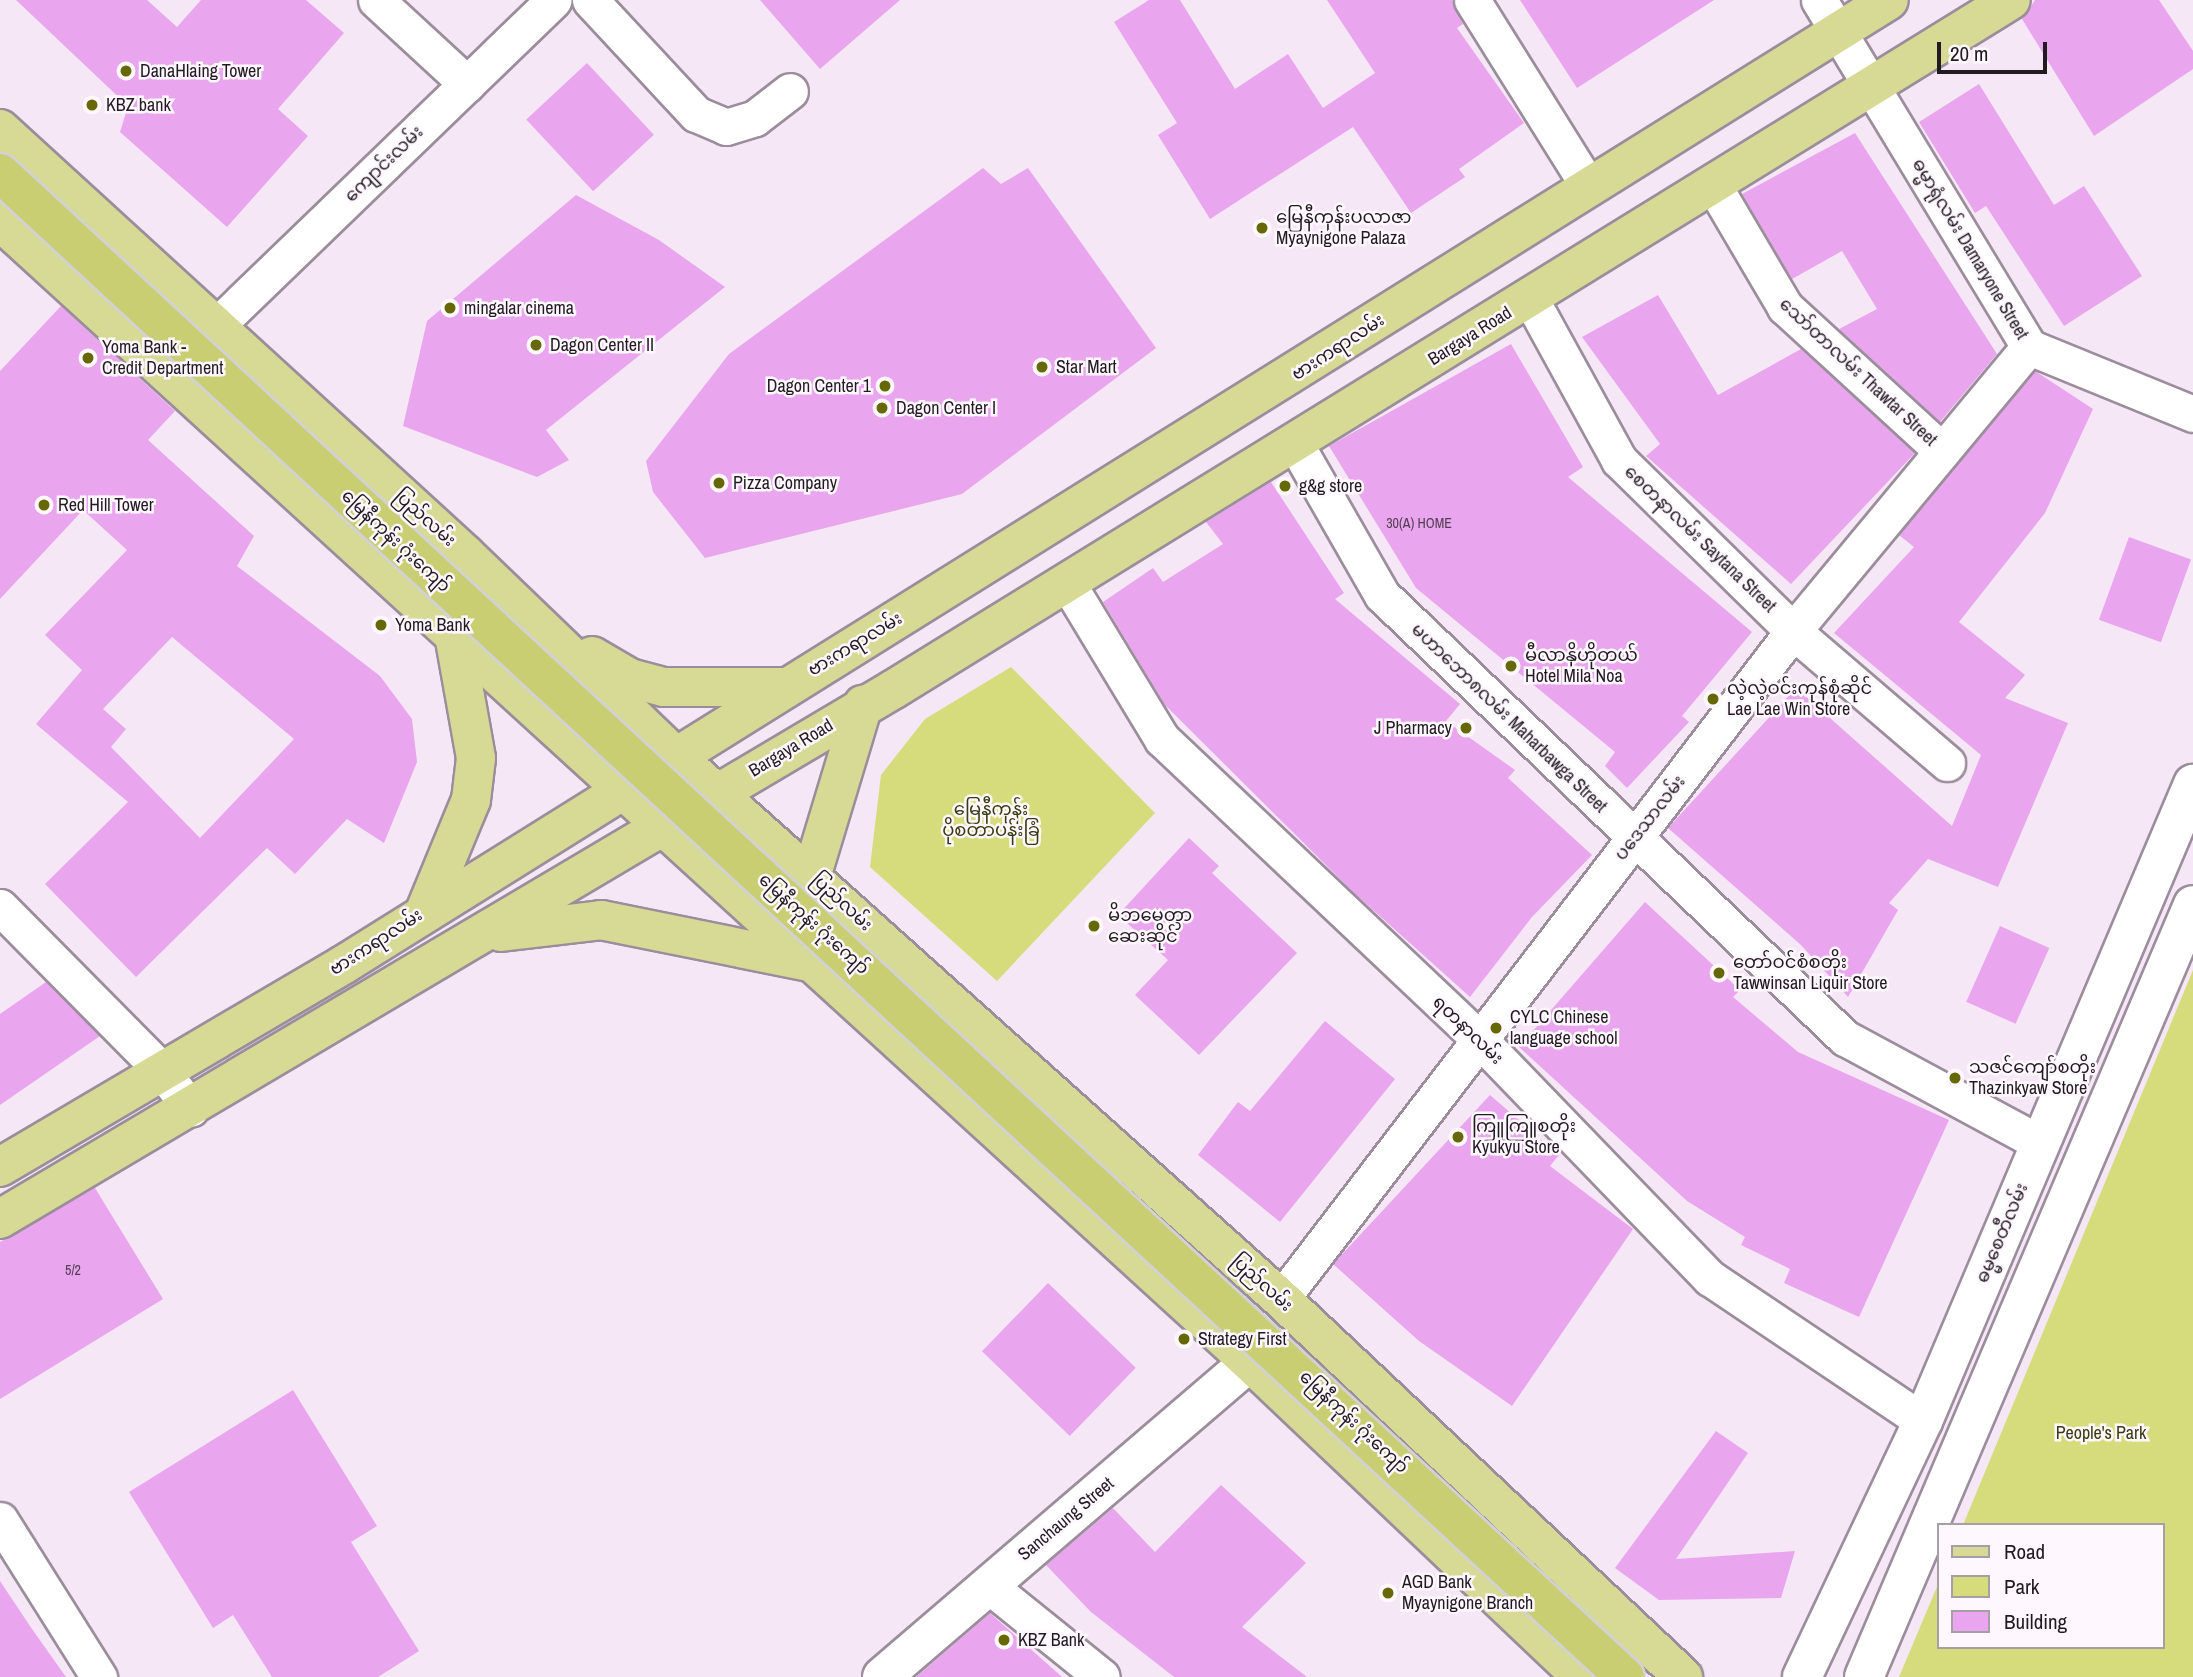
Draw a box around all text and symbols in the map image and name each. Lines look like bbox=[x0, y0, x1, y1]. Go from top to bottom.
scale bar bbox=[1941, 28, 2051, 72]
text: 20 m bbox=[1950, 39, 1988, 68]
place label: DanaHlaing Tower bbox=[140, 60, 261, 82]
marker: DanaHlaing Tower bbox=[118, 63, 134, 79]
place label: KBZ bank bbox=[106, 94, 171, 116]
marker: KBZ bank bbox=[84, 97, 100, 113]
street label: ကျောင်းလမ်း bbox=[340, 121, 428, 207]
street label: ဓမ္မာရုံလမ်း Damaryone Street bbox=[1907, 155, 2033, 343]
place label: မြေနီကုန်းပလာဇာ Myaynigone Palaza bbox=[1276, 207, 1412, 249]
marker: မြေနီကုန်းပလာဇာ Myaynigone Palaza bbox=[1254, 220, 1270, 236]
street label: သော်တာလမ်း Thawtar Street bbox=[1775, 293, 1941, 451]
place label: mingalar cinema bbox=[464, 297, 574, 319]
marker: mingalar cinema bbox=[442, 300, 458, 316]
street label: Bargaya Road bbox=[1424, 302, 1516, 370]
street label: ဗားကရာလမ်း bbox=[1288, 309, 1388, 385]
place label: Dagon Center II bbox=[550, 334, 654, 356]
place label: Yoma Bank - Credit Department bbox=[102, 337, 223, 380]
marker: Dagon Center II bbox=[528, 337, 544, 353]
marker: Yoma Bank - Credit Department bbox=[80, 350, 96, 366]
place label: Star Mart bbox=[1056, 356, 1117, 378]
marker: Star Mart bbox=[1034, 359, 1050, 375]
place label: Dagon Center 1 bbox=[767, 375, 871, 397]
marker: Dagon Center 1 bbox=[877, 378, 893, 394]
place label: Dagon Center I bbox=[896, 397, 996, 419]
marker: Dagon Center I bbox=[874, 400, 890, 416]
street label: စေတနာလမ်း Saytana Street bbox=[1620, 461, 1780, 617]
place label: Pizza Company bbox=[733, 472, 837, 494]
marker: Pizza Company bbox=[711, 475, 727, 491]
place label: g&g store bbox=[1299, 475, 1362, 497]
marker: g&g store bbox=[1277, 478, 1293, 494]
street label: မြေနီကုန်း ဂုံးကျော် bbox=[337, 485, 455, 597]
street label: ပြည်လမ်း bbox=[390, 485, 460, 551]
place label: Red Hill Tower bbox=[58, 494, 154, 516]
marker: Red Hill Tower bbox=[36, 497, 52, 513]
house number: 30(A) HOME bbox=[1386, 515, 1452, 531]
street label: ဗားကရာလမ်း bbox=[804, 607, 906, 681]
place label: Yoma Bank bbox=[395, 614, 470, 636]
marker: Yoma Bank bbox=[373, 617, 389, 633]
street label: မဟာဘော၈လမ်း Maharbawga Street bbox=[1407, 619, 1611, 817]
place label: မီလာနိုဟိုတယ် Hotel Mila Noa bbox=[1525, 645, 1638, 688]
marker: မီလာနိုဟိုတယ် Hotel Mila Noa bbox=[1503, 658, 1519, 674]
place label: လဲ့လဲ့ဝင်းကုန်စုံဆိုင် Lae Lae Win Store bbox=[1727, 678, 1872, 720]
marker: လဲ့လဲ့ဝင်းကုန်စုံဆိုင် Lae Lae Win Store bbox=[1705, 691, 1721, 707]
street label: Bargaya Road bbox=[745, 714, 837, 782]
place label: J Pharmacy bbox=[1374, 717, 1452, 739]
marker: J Pharmacy bbox=[1458, 720, 1474, 736]
street label: ပဒေသာလမ်း bbox=[1610, 771, 1690, 865]
park label: မြေနီကုန်း ပိုစတာပန်းခြံ bbox=[942, 799, 1040, 842]
street label: မြေနီကုန်း ဂုံးကျော် bbox=[754, 869, 874, 979]
street label: ပြည်လမ်း bbox=[807, 869, 877, 935]
street label: ဗားကရာလမ်း bbox=[326, 904, 426, 980]
place label: မိဘမေတ္တာ ဆေးဆိုင် bbox=[1108, 905, 1192, 948]
marker: မိဘမေတ္တာ ဆေးဆိုင် bbox=[1086, 918, 1102, 934]
place label: တော်ဝင်စံစတိုး Tawwinsan Liquir Store bbox=[1733, 952, 1888, 995]
marker: တော်ဝင်စံစတိုး Tawwinsan Liquir Store bbox=[1711, 965, 1727, 981]
street label: ရတနာလမ်း bbox=[1428, 991, 1508, 1069]
place label: CYLC Chinese language school bbox=[1510, 1007, 1617, 1050]
marker: CYLC Chinese language school bbox=[1488, 1020, 1504, 1036]
place label: သဇင်ကျော်စတိုး Thazinkyaw Store bbox=[1969, 1057, 2096, 1100]
marker: သဇင်ကျော်စတိုး Thazinkyaw Store bbox=[1947, 1070, 1963, 1086]
place label: ကြူကြူစတိုး Kyukyu Store bbox=[1472, 1116, 1576, 1158]
marker: ကြူကြူစတိုး Kyukyu Store bbox=[1450, 1129, 1466, 1145]
street label: ဓမ္မစေတီလမ်း bbox=[1971, 1180, 2033, 1286]
street label: ပြည်လမ်း bbox=[1227, 1250, 1297, 1316]
house number: 5/2 bbox=[65, 1262, 81, 1278]
place label: Strategy First bbox=[1198, 1328, 1287, 1350]
marker: Strategy First bbox=[1176, 1331, 1192, 1347]
street label: မြေနီကုန်း ဂုံးကျော် bbox=[1295, 1366, 1413, 1478]
park label: People's Park bbox=[2056, 1422, 2146, 1444]
street label: Sanchaung Street bbox=[1014, 1473, 1118, 1565]
legend bbox=[1938, 1523, 2165, 1649]
text: Road bbox=[2004, 1537, 2045, 1566]
place label: AGD Bank Myaynigone Branch bbox=[1402, 1572, 1533, 1614]
text: Park bbox=[2004, 1572, 2039, 1601]
marker: AGD Bank Myaynigone Branch bbox=[1380, 1585, 1396, 1601]
text: Building bbox=[2004, 1607, 2067, 1636]
place label: KBZ Bank bbox=[1018, 1629, 1084, 1651]
marker: KBZ Bank bbox=[996, 1632, 1012, 1648]

